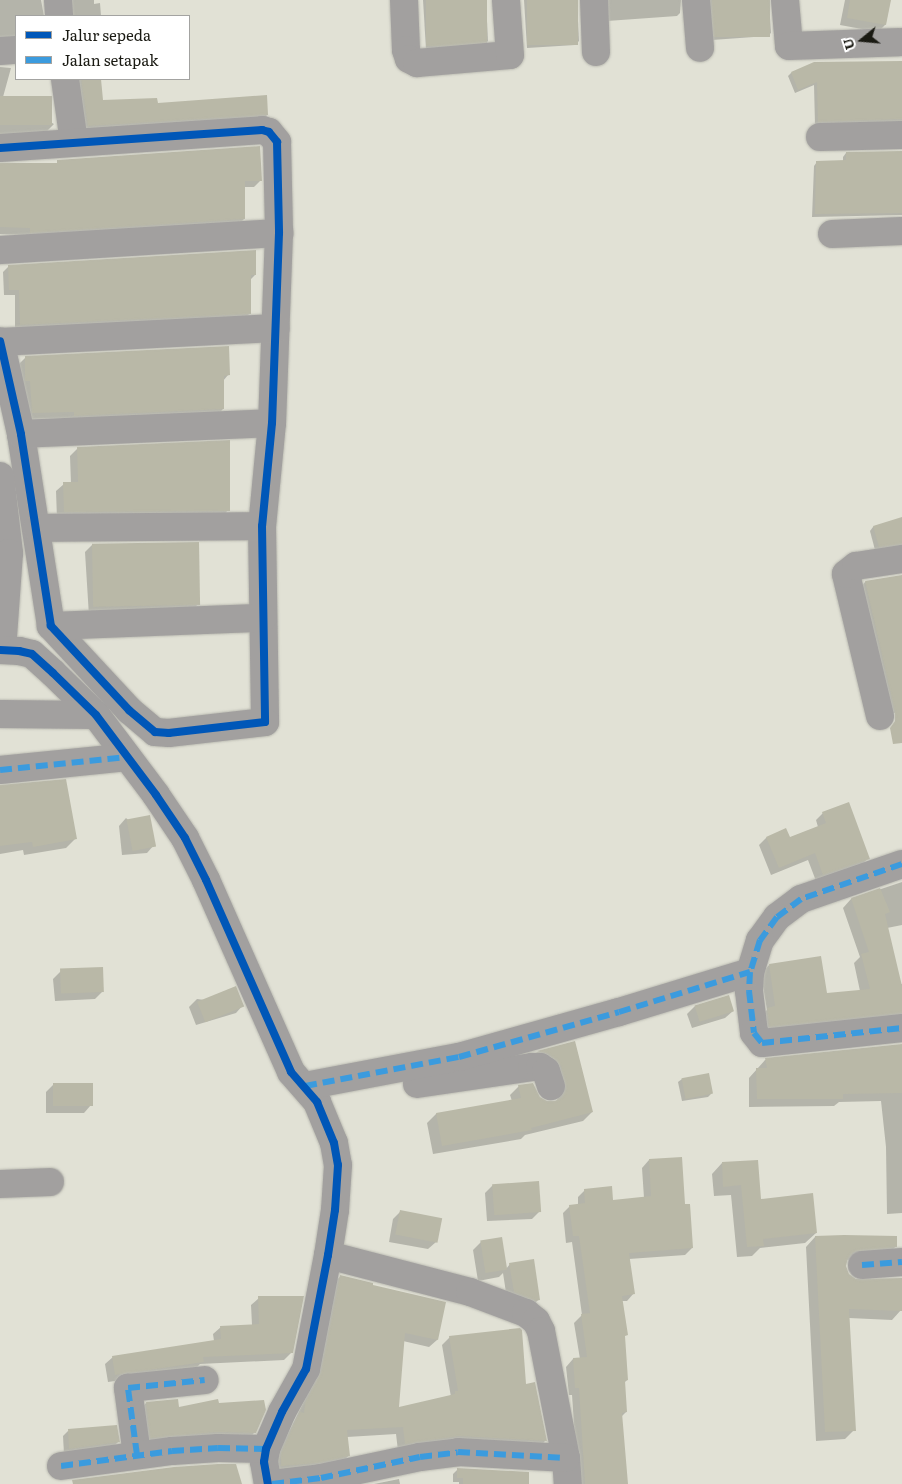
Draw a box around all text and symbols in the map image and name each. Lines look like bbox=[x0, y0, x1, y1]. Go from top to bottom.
legend bbox=[15, 15, 190, 80]
north arrow bbox=[837, 15, 887, 65]
text: Jalur sepeda bbox=[62, 23, 151, 46]
text: U bbox=[836, 36, 859, 53]
text: Jalan setapak bbox=[62, 48, 158, 71]

